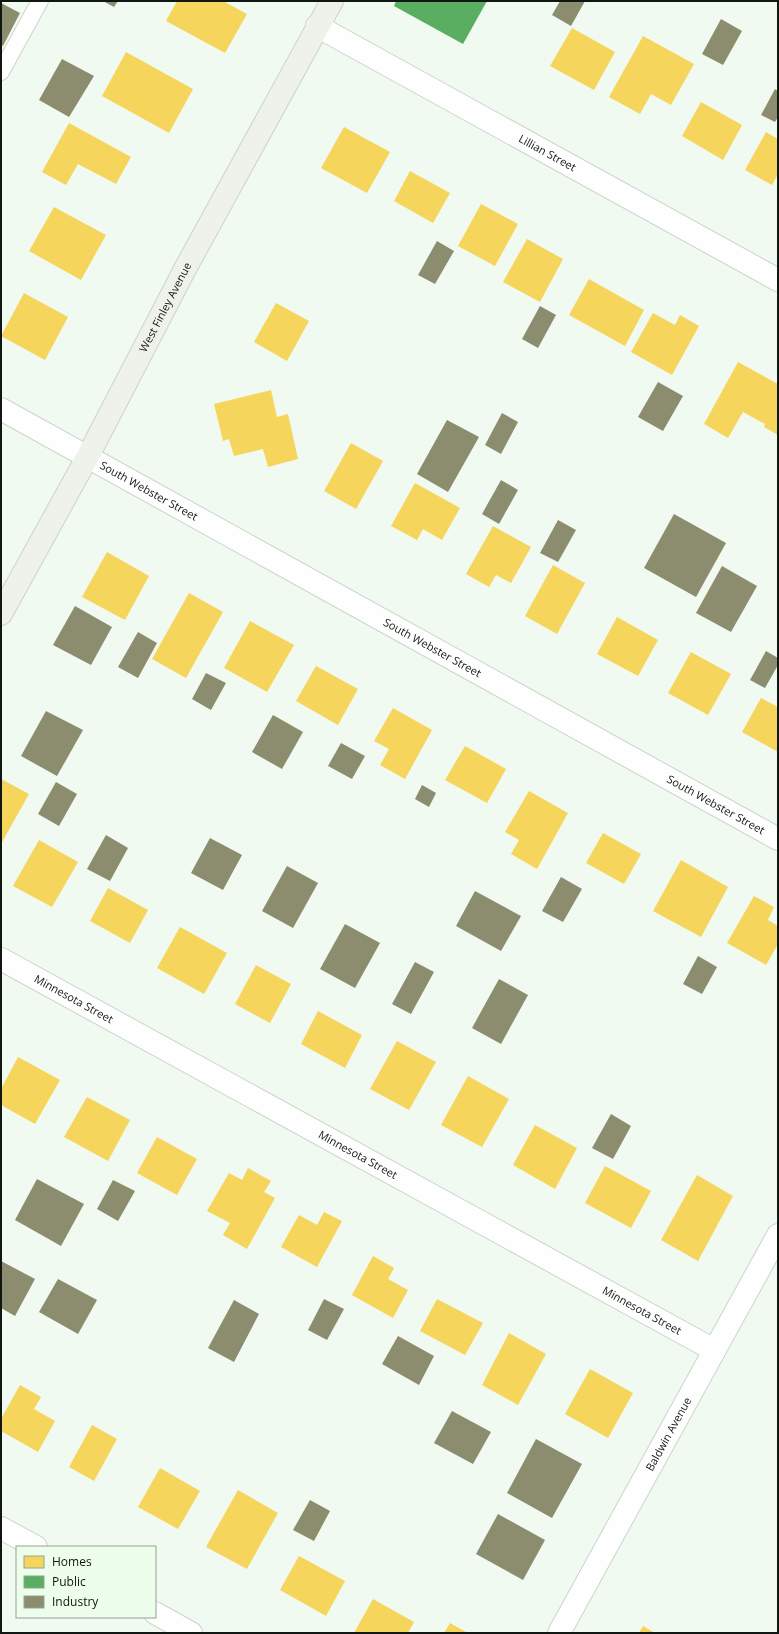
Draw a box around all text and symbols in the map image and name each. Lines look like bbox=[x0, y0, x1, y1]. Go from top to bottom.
street label: Lillian Street bbox=[516, 131, 579, 174]
street label: West Finley Avenue bbox=[135, 259, 194, 354]
street label: South Webster Street bbox=[98, 457, 201, 524]
street label: South Webster Street bbox=[381, 614, 484, 680]
street label: South Webster Street bbox=[665, 771, 768, 837]
street label: Minnesota Street bbox=[32, 971, 116, 1026]
street label: Minnesota Street bbox=[316, 1127, 400, 1182]
street label: Minnesota Street bbox=[600, 1282, 684, 1338]
street label: Baldwin Avenue bbox=[642, 1394, 694, 1473]
legend bbox=[16, 1546, 156, 1618]
text: Homes bbox=[52, 1553, 92, 1570]
text: Public bbox=[52, 1573, 86, 1590]
text: Industry bbox=[52, 1593, 99, 1610]

